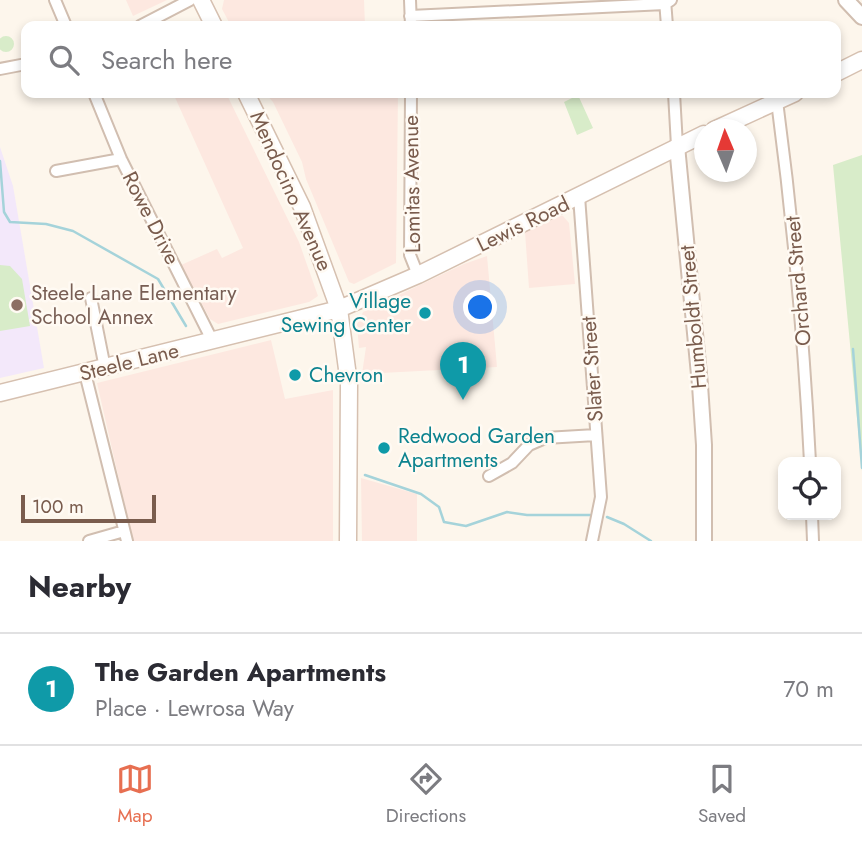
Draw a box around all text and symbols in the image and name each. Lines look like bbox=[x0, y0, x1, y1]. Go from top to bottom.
search box bbox=[21, 21, 841, 98]
icon: search bbox=[45, 41, 83, 79]
text: Search here bbox=[101, 41, 233, 79]
street label: Mendocino Avenue bbox=[242, 106, 340, 276]
street label: Lomitas Avenue bbox=[396, 115, 428, 253]
north arrow bbox=[694, 119, 757, 182]
street label: Rowe Drive bbox=[115, 166, 187, 270]
street label: Lewis Road bbox=[472, 189, 574, 259]
street label: Orchard Street bbox=[777, 215, 819, 347]
street label: Humboldt Street bbox=[672, 244, 714, 390]
place label: Steele Lane Elementary School Annex bbox=[31, 278, 237, 332]
place label: Village Sewing Center bbox=[281, 286, 412, 340]
your location bbox=[463, 290, 497, 324]
marker: Steele Lane Elementary School Annex bbox=[9, 297, 25, 313]
marker: Village Sewing Center bbox=[417, 305, 433, 321]
street label: Slater Street bbox=[573, 315, 611, 423]
street label: Steele Lane bbox=[76, 335, 182, 389]
pin: 1 bbox=[440, 342, 486, 400]
place label: Chevron bbox=[309, 360, 384, 390]
marker: Chevron bbox=[287, 367, 303, 383]
place label: Redwood Garden Apartments bbox=[398, 421, 555, 475]
marker: Redwood Garden Apartments bbox=[376, 440, 392, 456]
map controls bbox=[778, 457, 841, 520]
button: locate bbox=[778, 457, 841, 520]
scale bar bbox=[21, 492, 156, 524]
text: 100 m bbox=[32, 493, 84, 520]
text: Nearby bbox=[28, 565, 131, 608]
text: The Garden Apartments bbox=[95, 653, 386, 691]
text: 1 bbox=[45, 672, 57, 706]
text: 70 m bbox=[783, 672, 834, 706]
text: Place · Lewrosa Way bbox=[95, 691, 294, 725]
tab: Map bbox=[116, 760, 154, 829]
tab: Directions bbox=[386, 760, 466, 829]
tab: Saved bbox=[698, 760, 746, 829]

